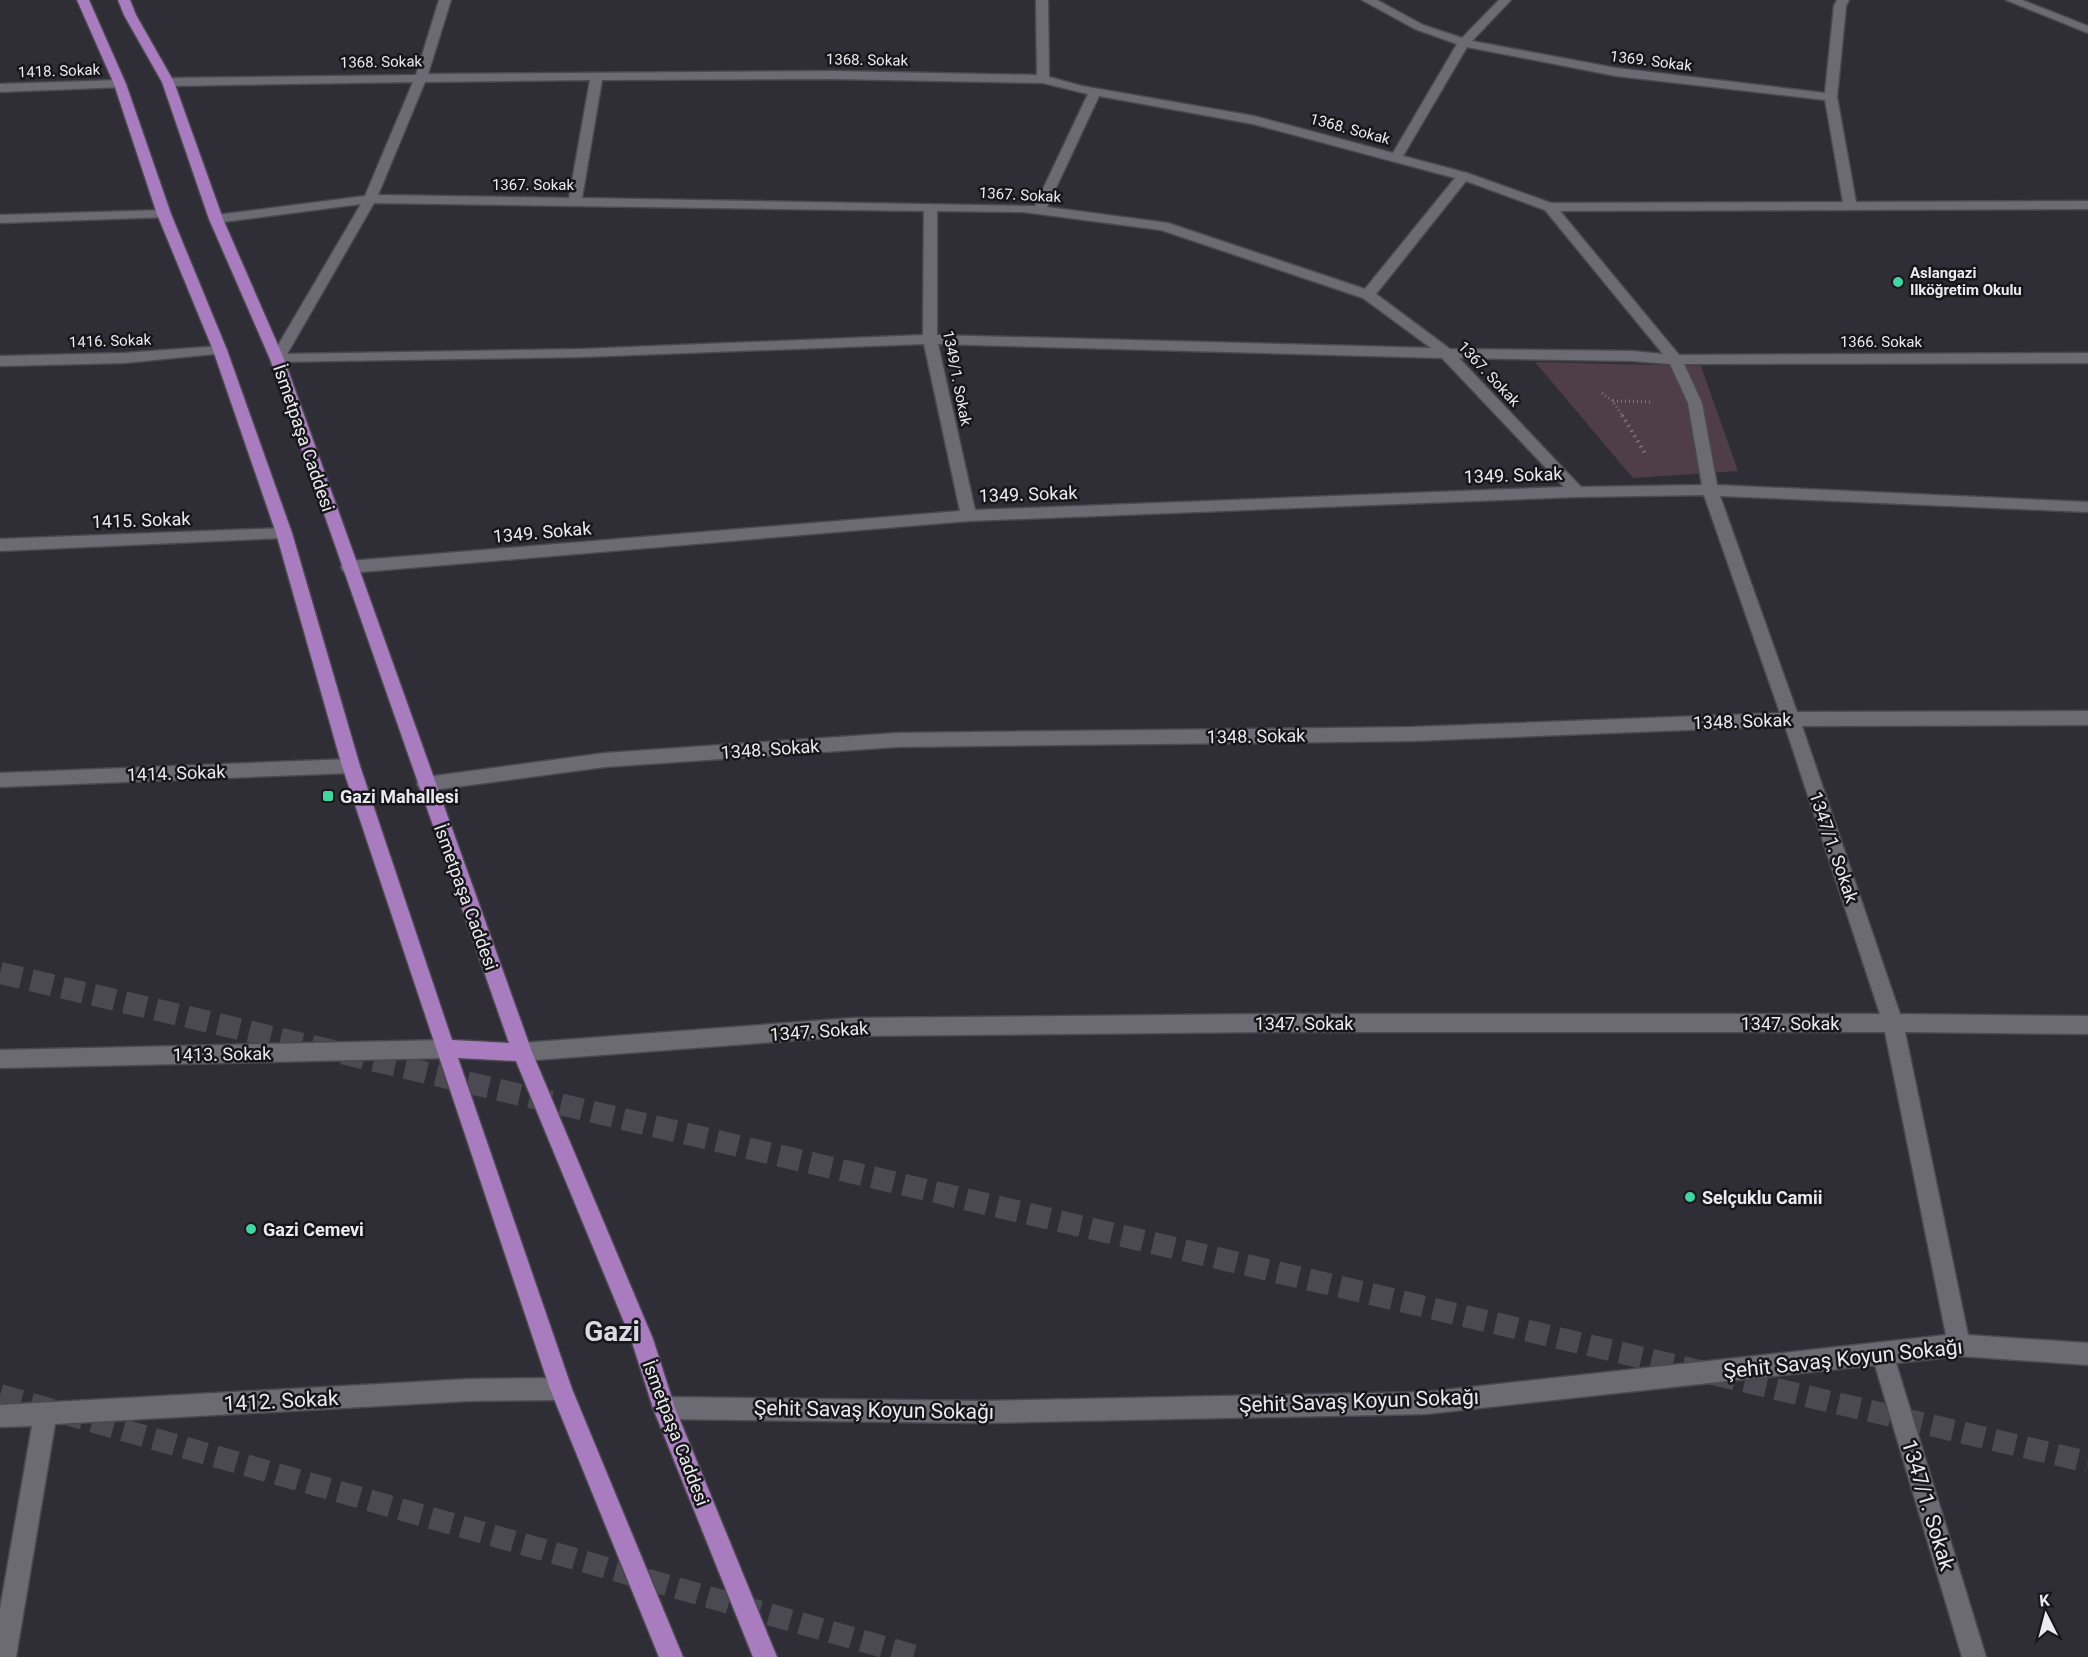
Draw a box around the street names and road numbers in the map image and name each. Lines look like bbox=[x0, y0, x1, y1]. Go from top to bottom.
street label: 1369. Sokak bbox=[1609, 47, 1693, 75]
street label: 1368. Sokak bbox=[826, 50, 909, 70]
street label: 1368. Sokak bbox=[340, 52, 423, 72]
street label: 1418. Sokak bbox=[18, 61, 101, 81]
street label: 1368. Sokak bbox=[1308, 110, 1392, 148]
street label: 1367. Sokak bbox=[492, 176, 575, 194]
street label: 1367. Sokak bbox=[978, 184, 1062, 206]
street label: 1349/1. Sokak bbox=[939, 329, 975, 428]
street label: 1416. Sokak bbox=[69, 331, 152, 351]
street label: 1366. Sokak bbox=[1840, 333, 1923, 351]
street label: 1367. Sokak bbox=[1454, 338, 1524, 410]
street label: İsmetpaşa Caddesi bbox=[269, 362, 339, 514]
street label: 1349. Sokak bbox=[1463, 463, 1564, 487]
street label: 1349. Sokak bbox=[978, 482, 1079, 506]
street label: 1415. Sokak bbox=[91, 508, 192, 532]
street label: 1349. Sokak bbox=[492, 517, 593, 547]
street label: 1348. Sokak bbox=[1692, 709, 1793, 733]
street label: 1348. Sokak bbox=[1206, 725, 1306, 747]
street label: 1348. Sokak bbox=[720, 735, 821, 763]
street label: 1414. Sokak bbox=[126, 761, 227, 785]
street label: 1347/1. Sokak bbox=[1805, 789, 1863, 906]
street label: İsmetpaşa Caddesi bbox=[430, 821, 502, 973]
street label: 1347. Sokak bbox=[1255, 1013, 1354, 1034]
street label: 1347. Sokak bbox=[1741, 1013, 1840, 1034]
street label: 1347. Sokak bbox=[769, 1017, 870, 1045]
street label: 1413. Sokak bbox=[172, 1043, 272, 1065]
street label: Şehit Savaş Koyun Sokağı bbox=[1722, 1335, 1964, 1383]
street label: İsmetpaşa Caddesi bbox=[639, 1357, 713, 1509]
street label: Şehit Savaş Koyun Sokağı bbox=[1239, 1385, 1479, 1417]
street label: 1412. Sokak bbox=[223, 1386, 339, 1416]
street label: Şehit Savaş Koyun Sokağı bbox=[754, 1396, 994, 1424]
street label: 1347/1. Sokak bbox=[1897, 1437, 1959, 1574]

